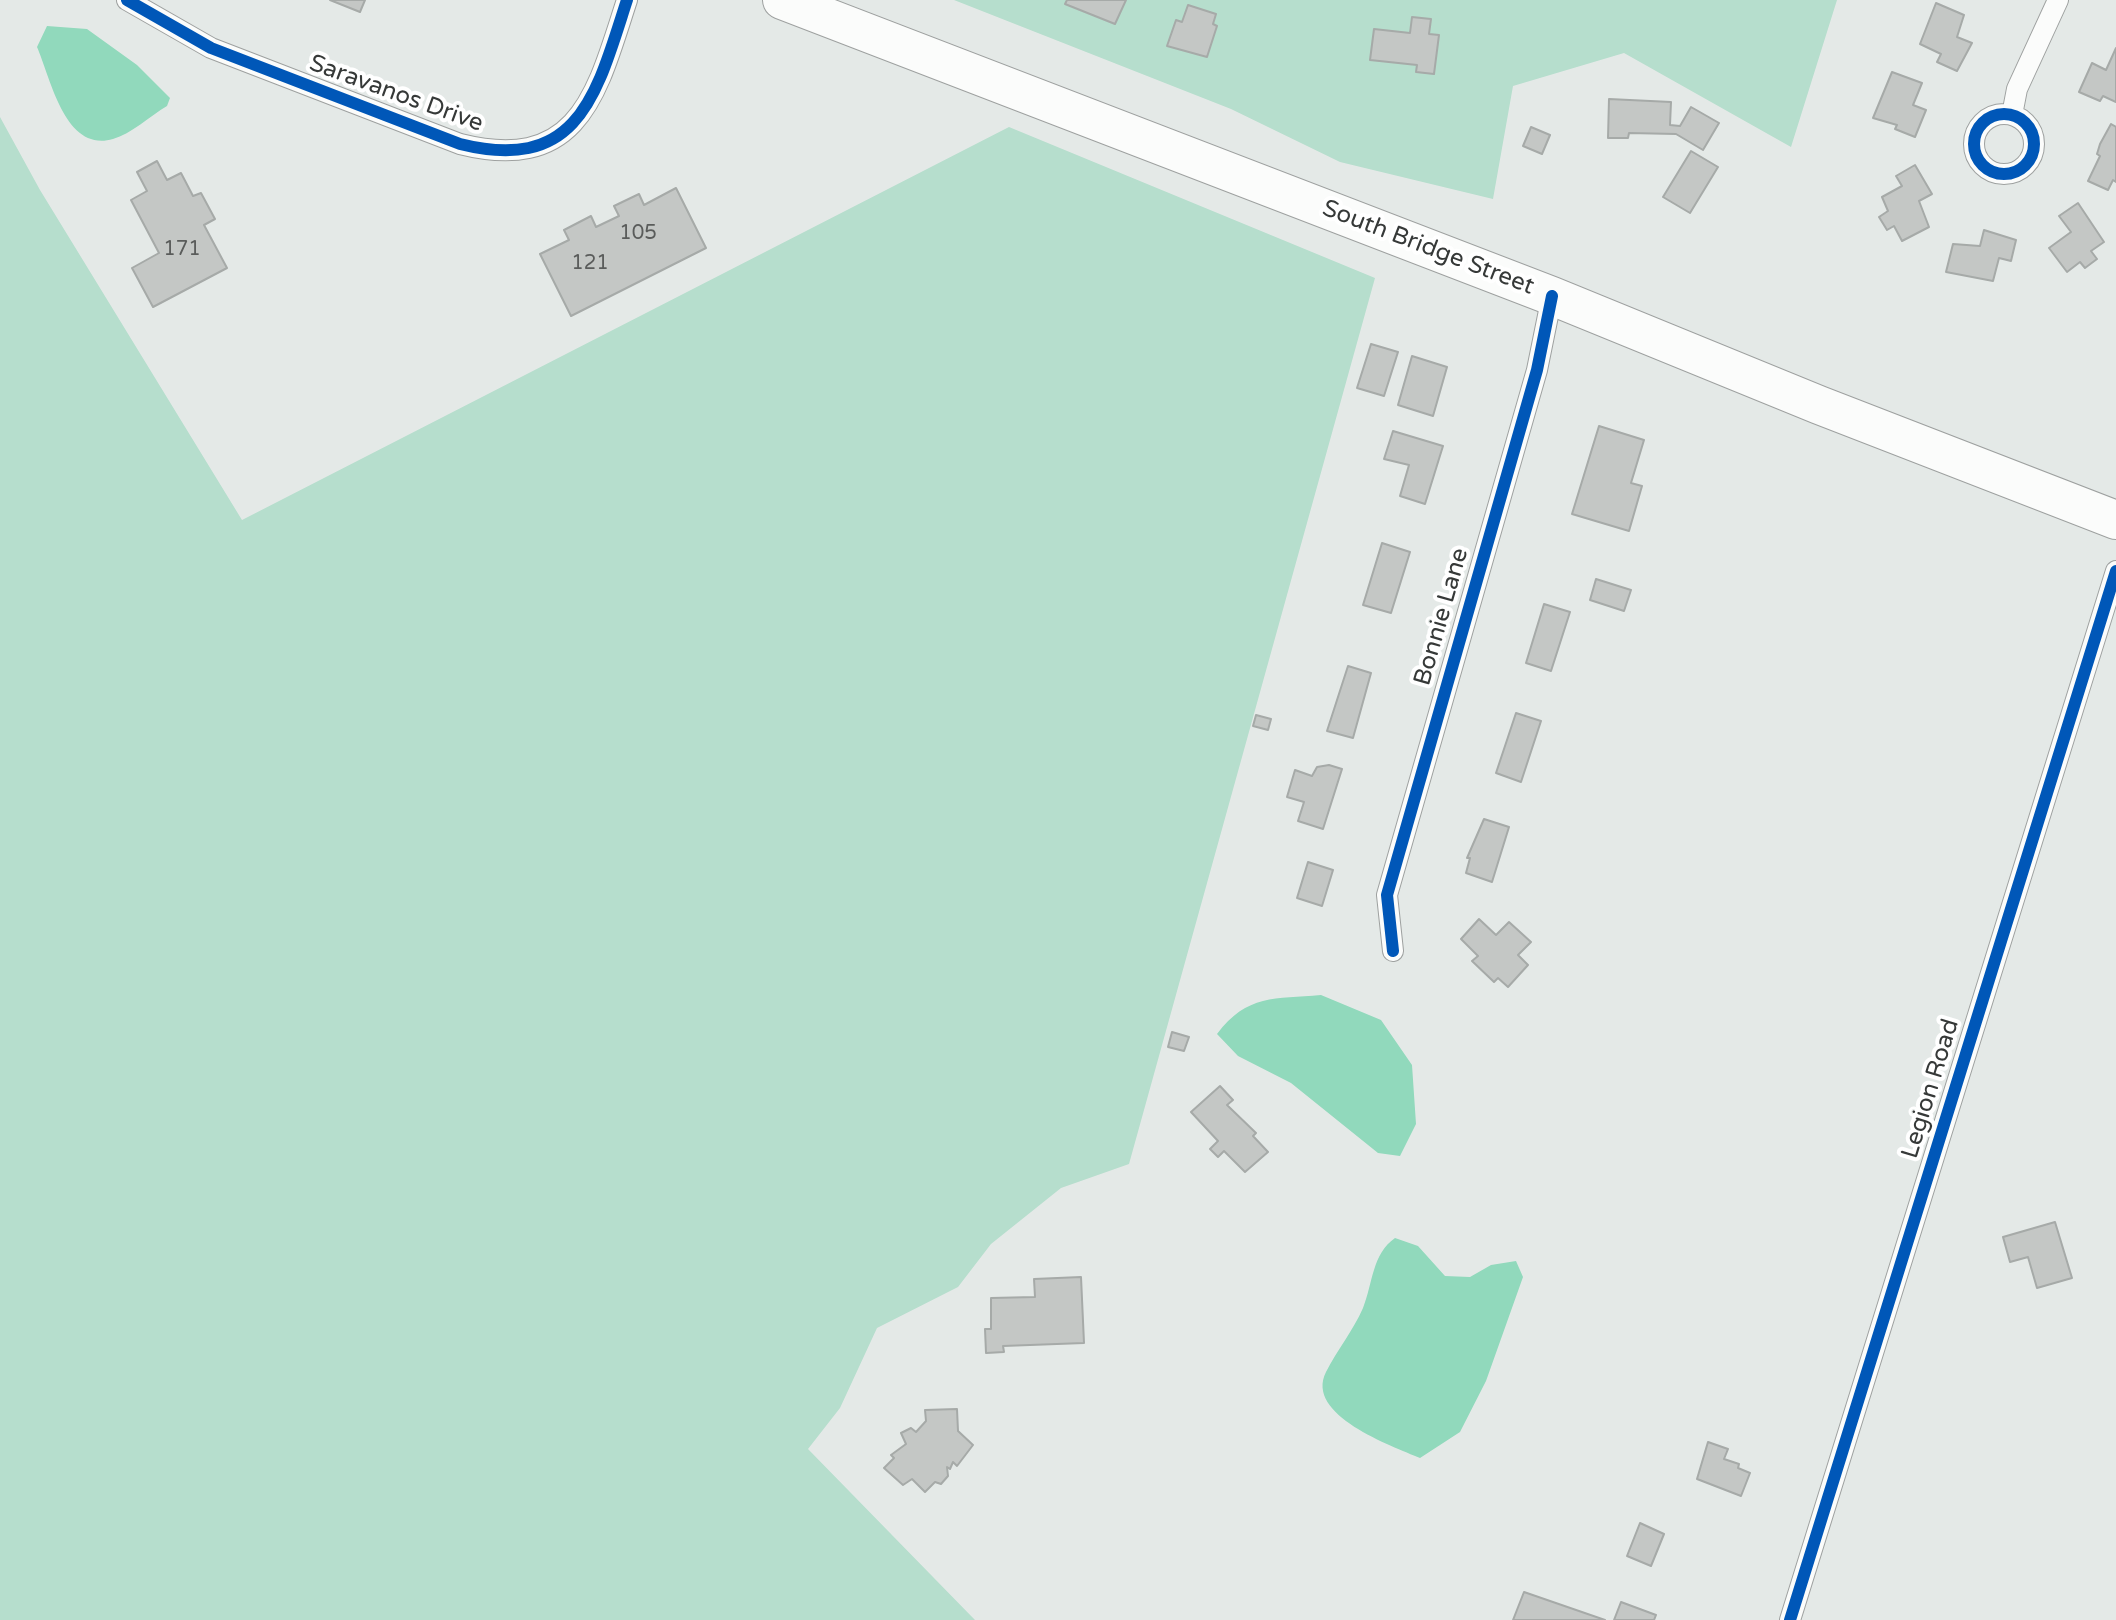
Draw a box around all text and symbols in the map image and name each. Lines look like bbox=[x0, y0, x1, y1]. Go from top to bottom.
street label: Saravanos Drive bbox=[305, 49, 487, 139]
street label: South Bridge Street bbox=[1318, 194, 1538, 302]
house number: 105 bbox=[619, 222, 657, 246]
house number: 171 bbox=[163, 238, 201, 262]
house number: 121 bbox=[571, 252, 609, 276]
street label: Bonnie Lane bbox=[1409, 545, 1475, 689]
street label: Legion Road bbox=[1896, 1016, 1966, 1162]

